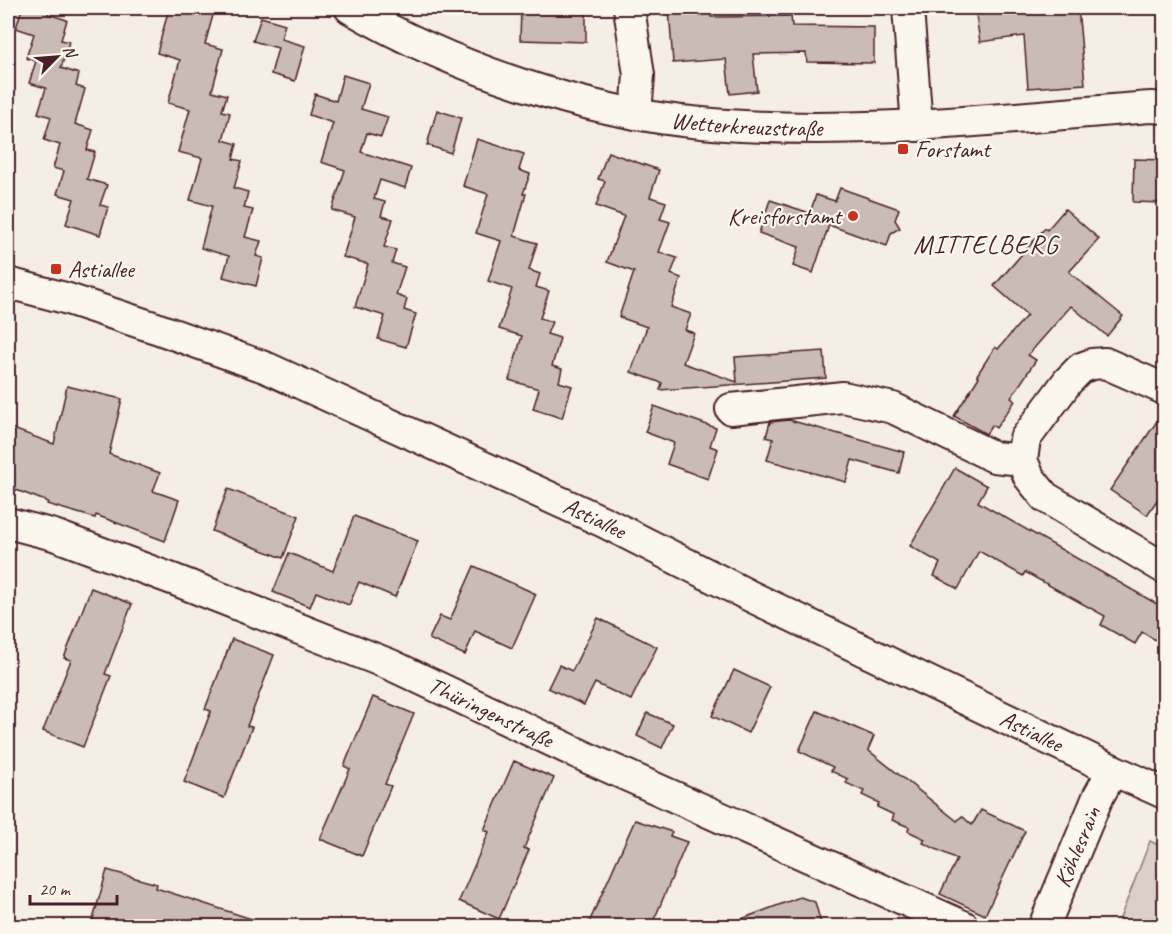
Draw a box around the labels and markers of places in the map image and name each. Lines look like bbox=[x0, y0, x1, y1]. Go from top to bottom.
place label: Forstamt bbox=[915, 134, 992, 164]
marker: Forstamt bbox=[896, 142, 910, 156]
place label: Kreisforstamt bbox=[728, 201, 843, 231]
marker: Kreisforstamt bbox=[846, 209, 860, 223]
place label: Astiallee bbox=[68, 254, 136, 284]
marker: Astiallee bbox=[49, 262, 63, 276]

